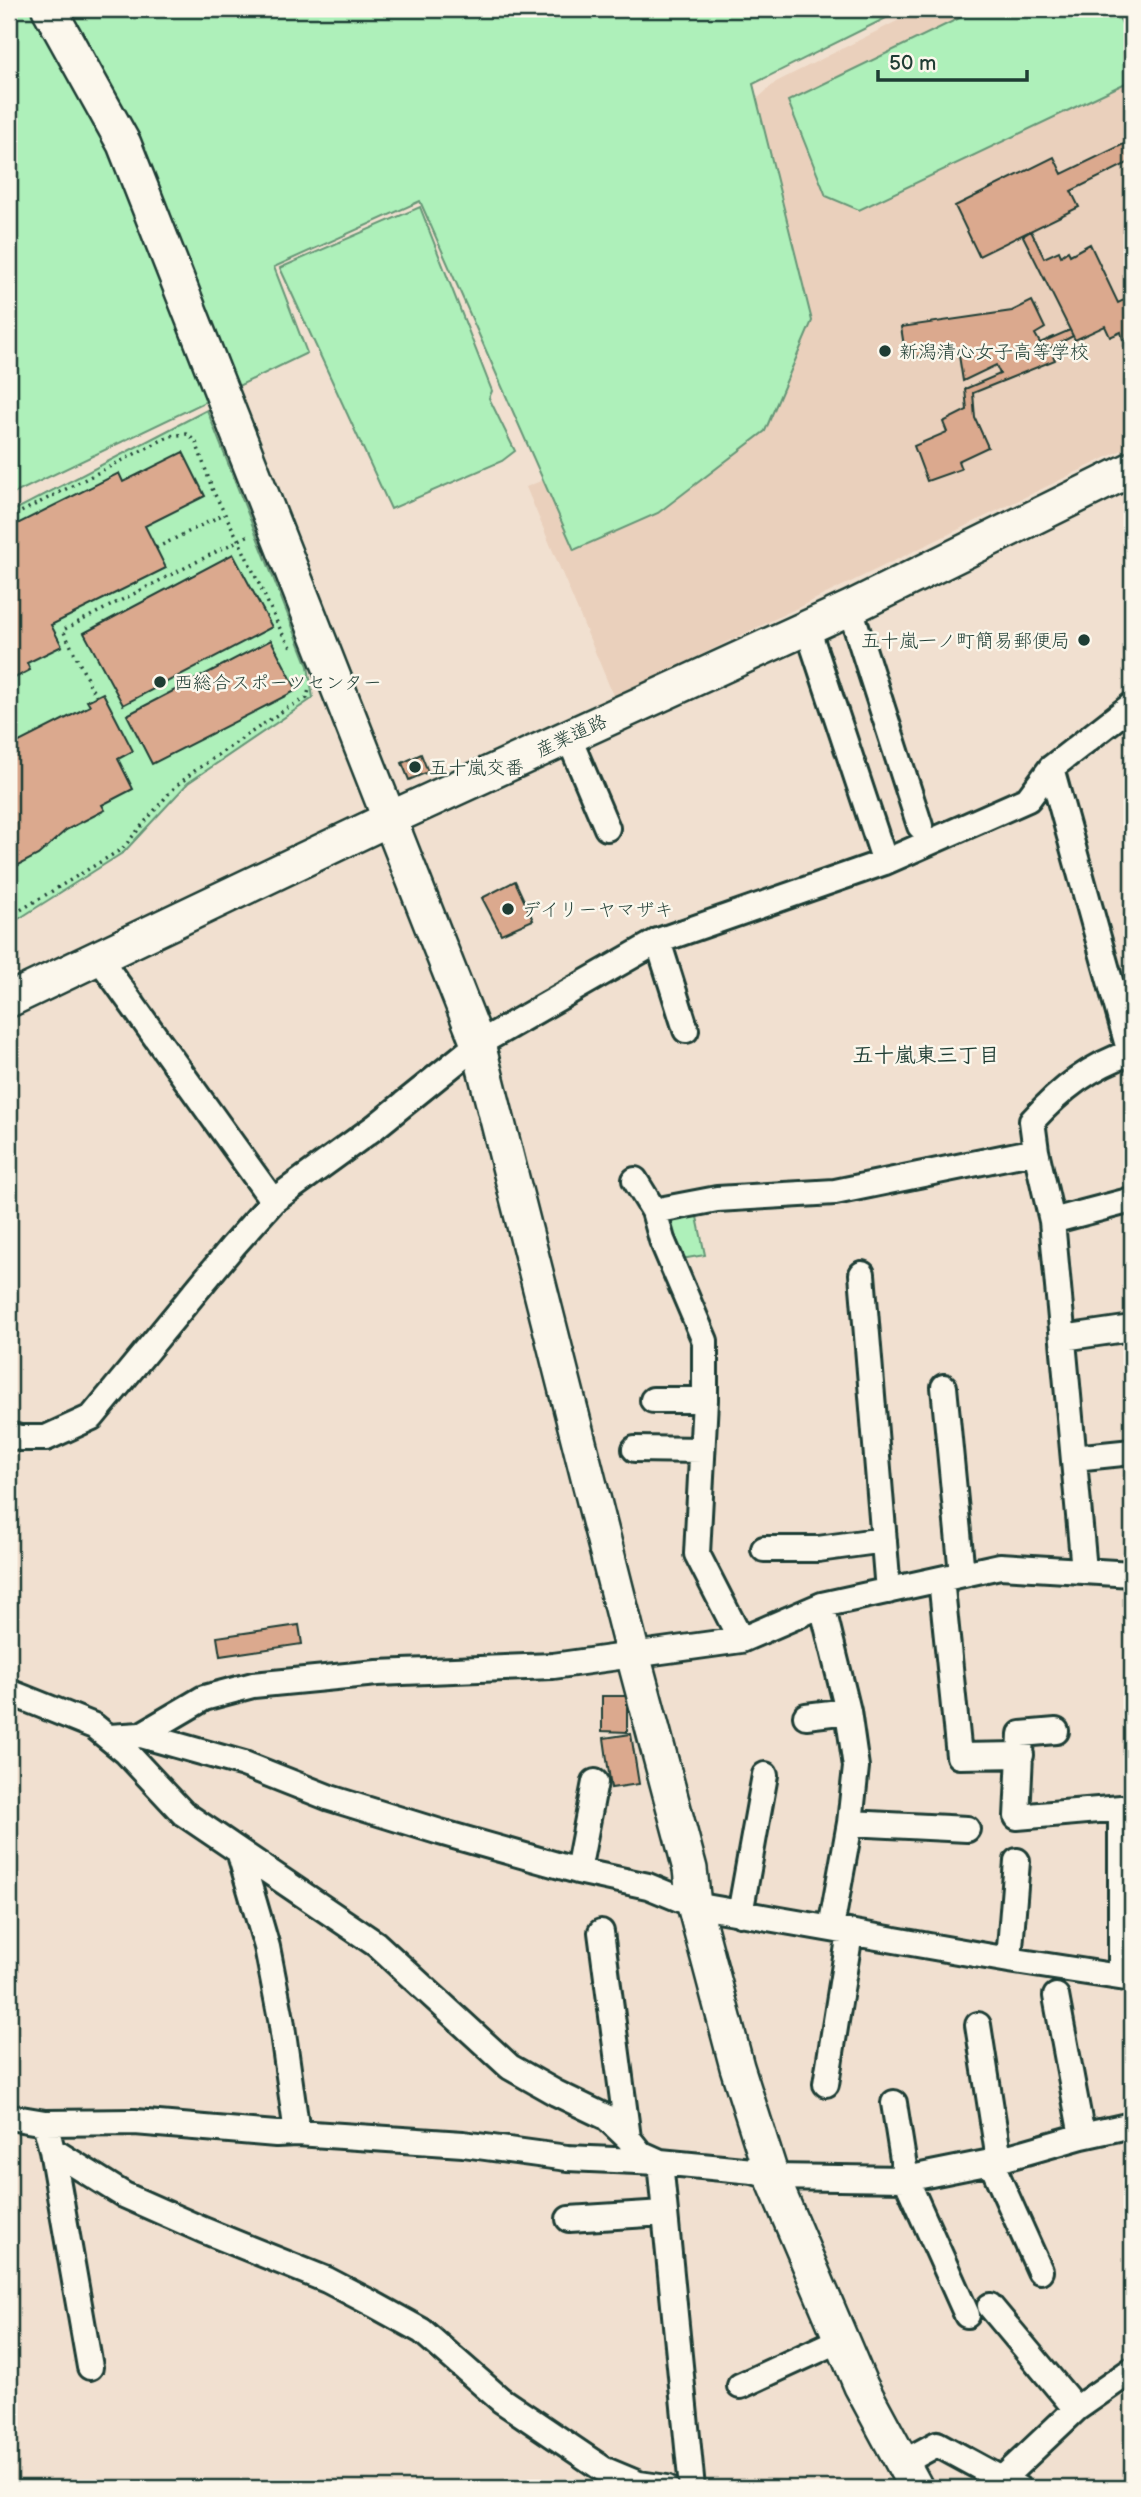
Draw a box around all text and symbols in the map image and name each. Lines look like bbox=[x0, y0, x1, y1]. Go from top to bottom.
scale bar bbox=[878, 38, 1027, 82]
text: 50 m bbox=[889, 51, 936, 76]
place label: 新潟清心女子高等学校 bbox=[899, 341, 1089, 364]
marker: 新潟清心女子高等学校 bbox=[877, 343, 893, 359]
place label: 五十嵐一ノ町簡易郵便局 bbox=[861, 630, 1070, 653]
marker: 五十嵐一ノ町簡易郵便局 bbox=[1076, 632, 1092, 648]
place label: 西総合スポーツセンター bbox=[174, 672, 382, 695]
marker: 西総合スポーツセンター bbox=[152, 674, 168, 690]
street label: 産業道路 bbox=[532, 710, 611, 763]
place label: 五十嵐交番 bbox=[429, 757, 524, 780]
marker: 五十嵐交番 bbox=[407, 759, 423, 775]
place label: デイリーヤマザキ bbox=[522, 899, 673, 922]
marker: デイリーヤマザキ bbox=[500, 901, 516, 917]
district label: 五十嵐東三丁目 bbox=[853, 1043, 1000, 1068]

